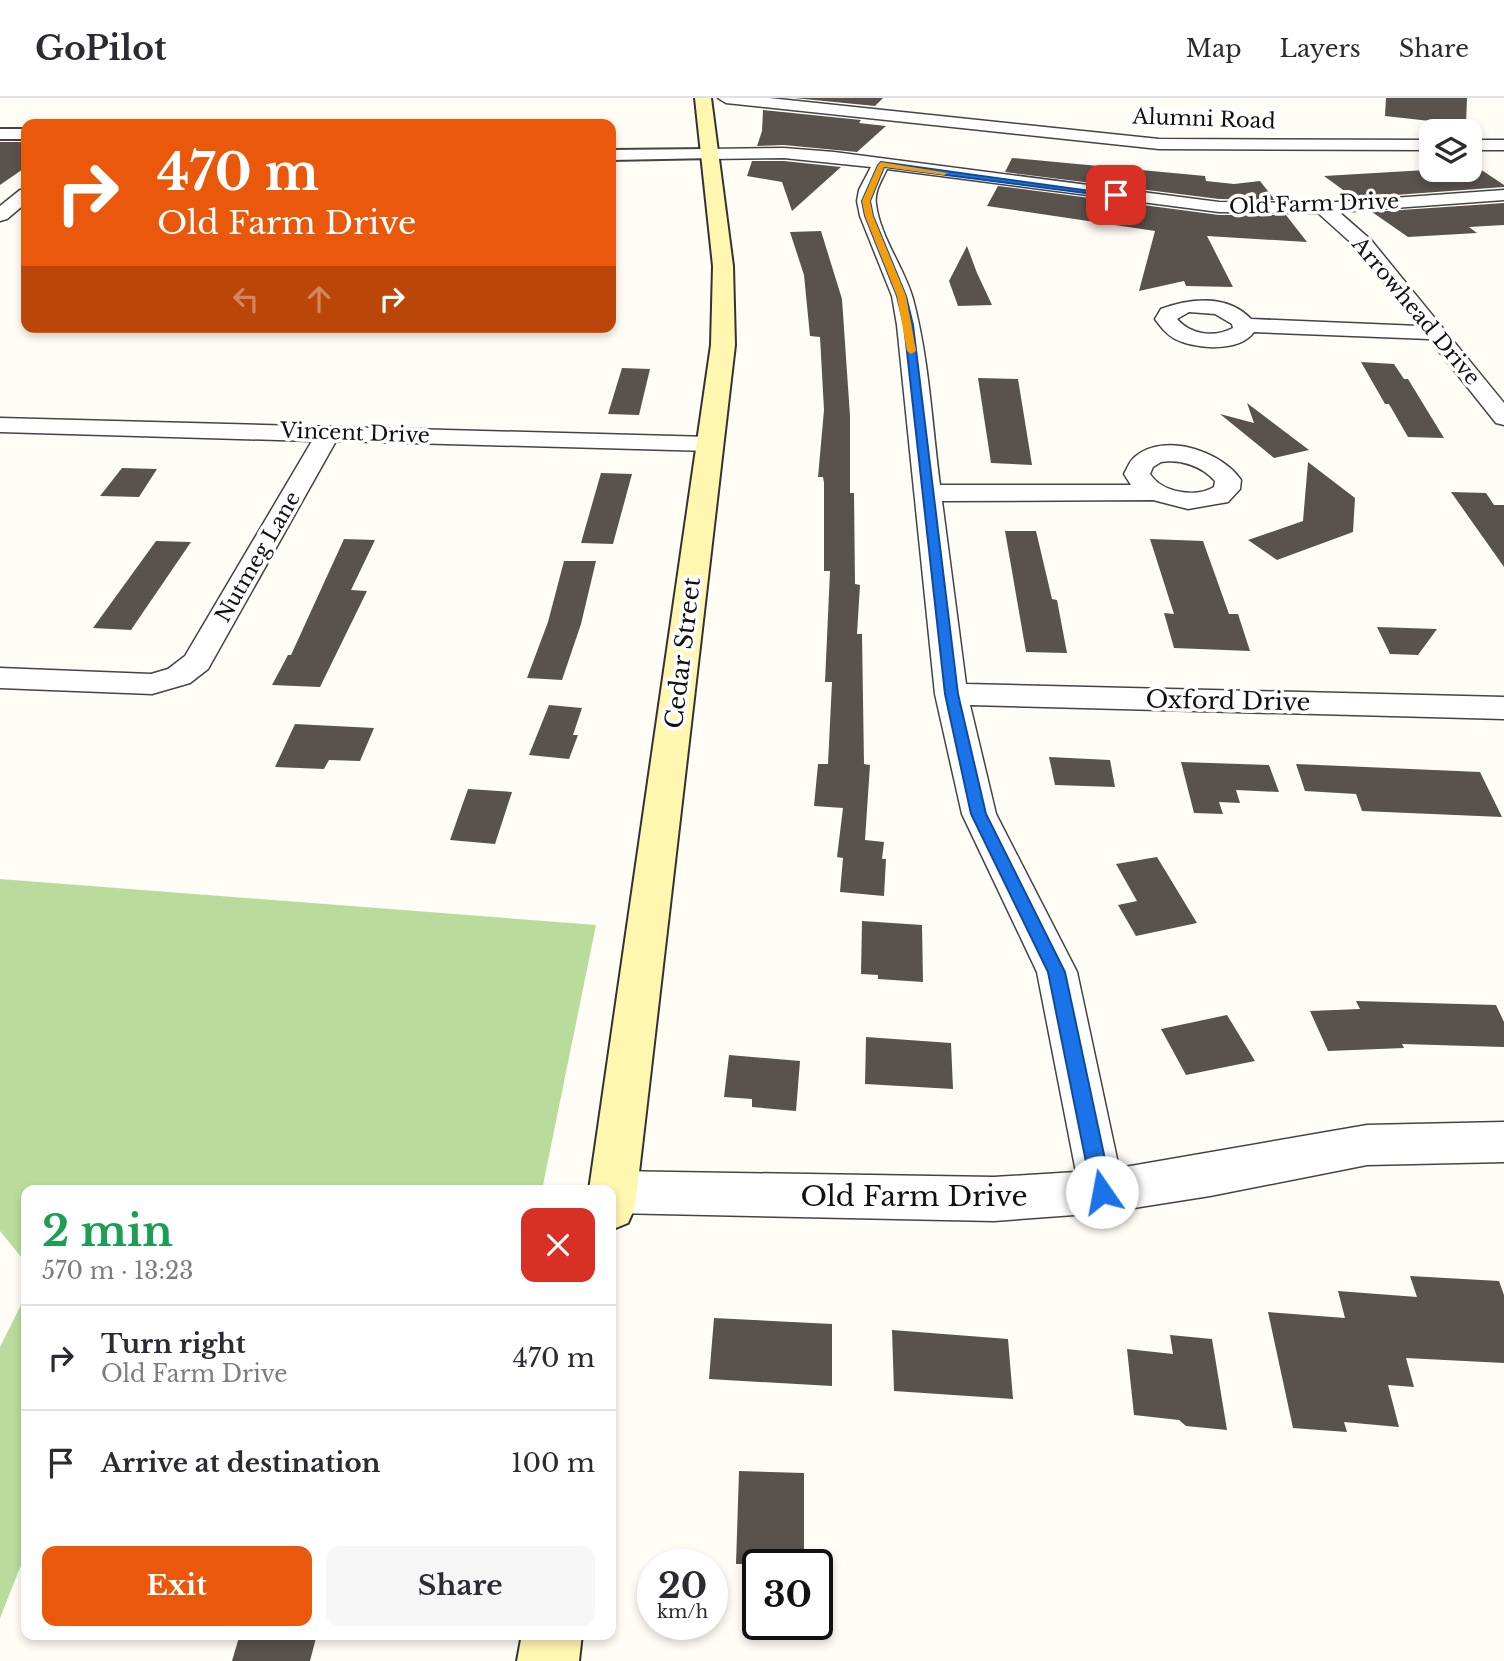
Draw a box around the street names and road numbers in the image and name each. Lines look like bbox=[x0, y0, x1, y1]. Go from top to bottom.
street label: Alumni Road bbox=[1131, 103, 1276, 134]
street label: Old Farm Drive bbox=[1229, 188, 1399, 220]
street label: Arrowhead Drive bbox=[1346, 231, 1486, 390]
street label: Vincent Drive bbox=[279, 417, 430, 449]
street label: Nutmeg Lane bbox=[210, 487, 306, 627]
street label: Cedar Street bbox=[659, 576, 706, 730]
street label: Oxford Drive bbox=[1145, 685, 1311, 716]
street label: Old Farm Drive bbox=[801, 1179, 1027, 1214]

